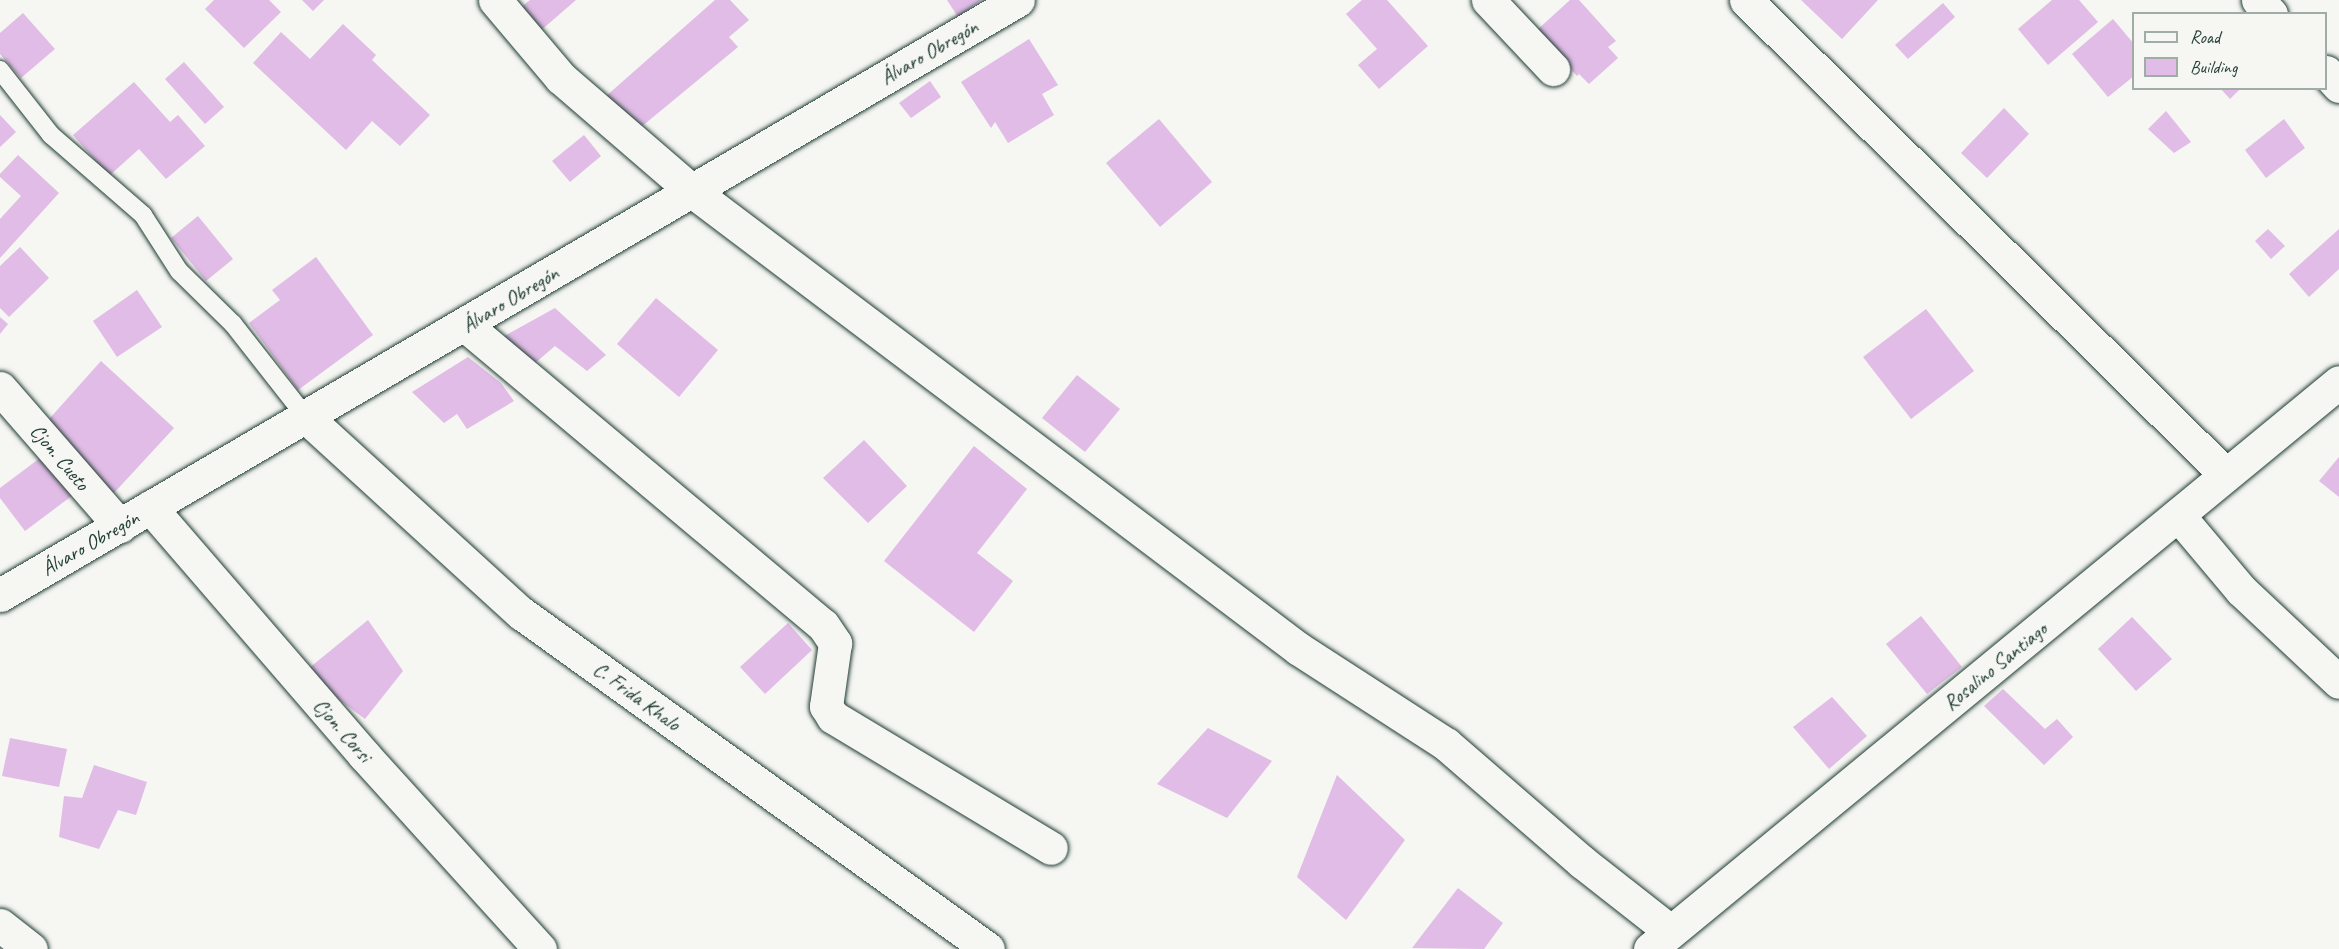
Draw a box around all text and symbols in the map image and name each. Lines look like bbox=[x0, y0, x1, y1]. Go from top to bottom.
legend bbox=[2132, 12, 2327, 90]
street label: Álvaro Obregón bbox=[876, 14, 982, 90]
text: Road bbox=[2190, 26, 2220, 48]
text: Building bbox=[2190, 56, 2237, 78]
street label: Álvaro Obregón bbox=[457, 260, 563, 338]
street label: Cjon. Cueto bbox=[25, 419, 95, 495]
street label: Álvaro Obregón bbox=[37, 505, 143, 581]
street label: Rosalino Santiago bbox=[1938, 616, 2052, 716]
street label: C. Frida Khalo bbox=[588, 656, 686, 736]
street label: Cjon. Corsi bbox=[308, 693, 378, 767]

